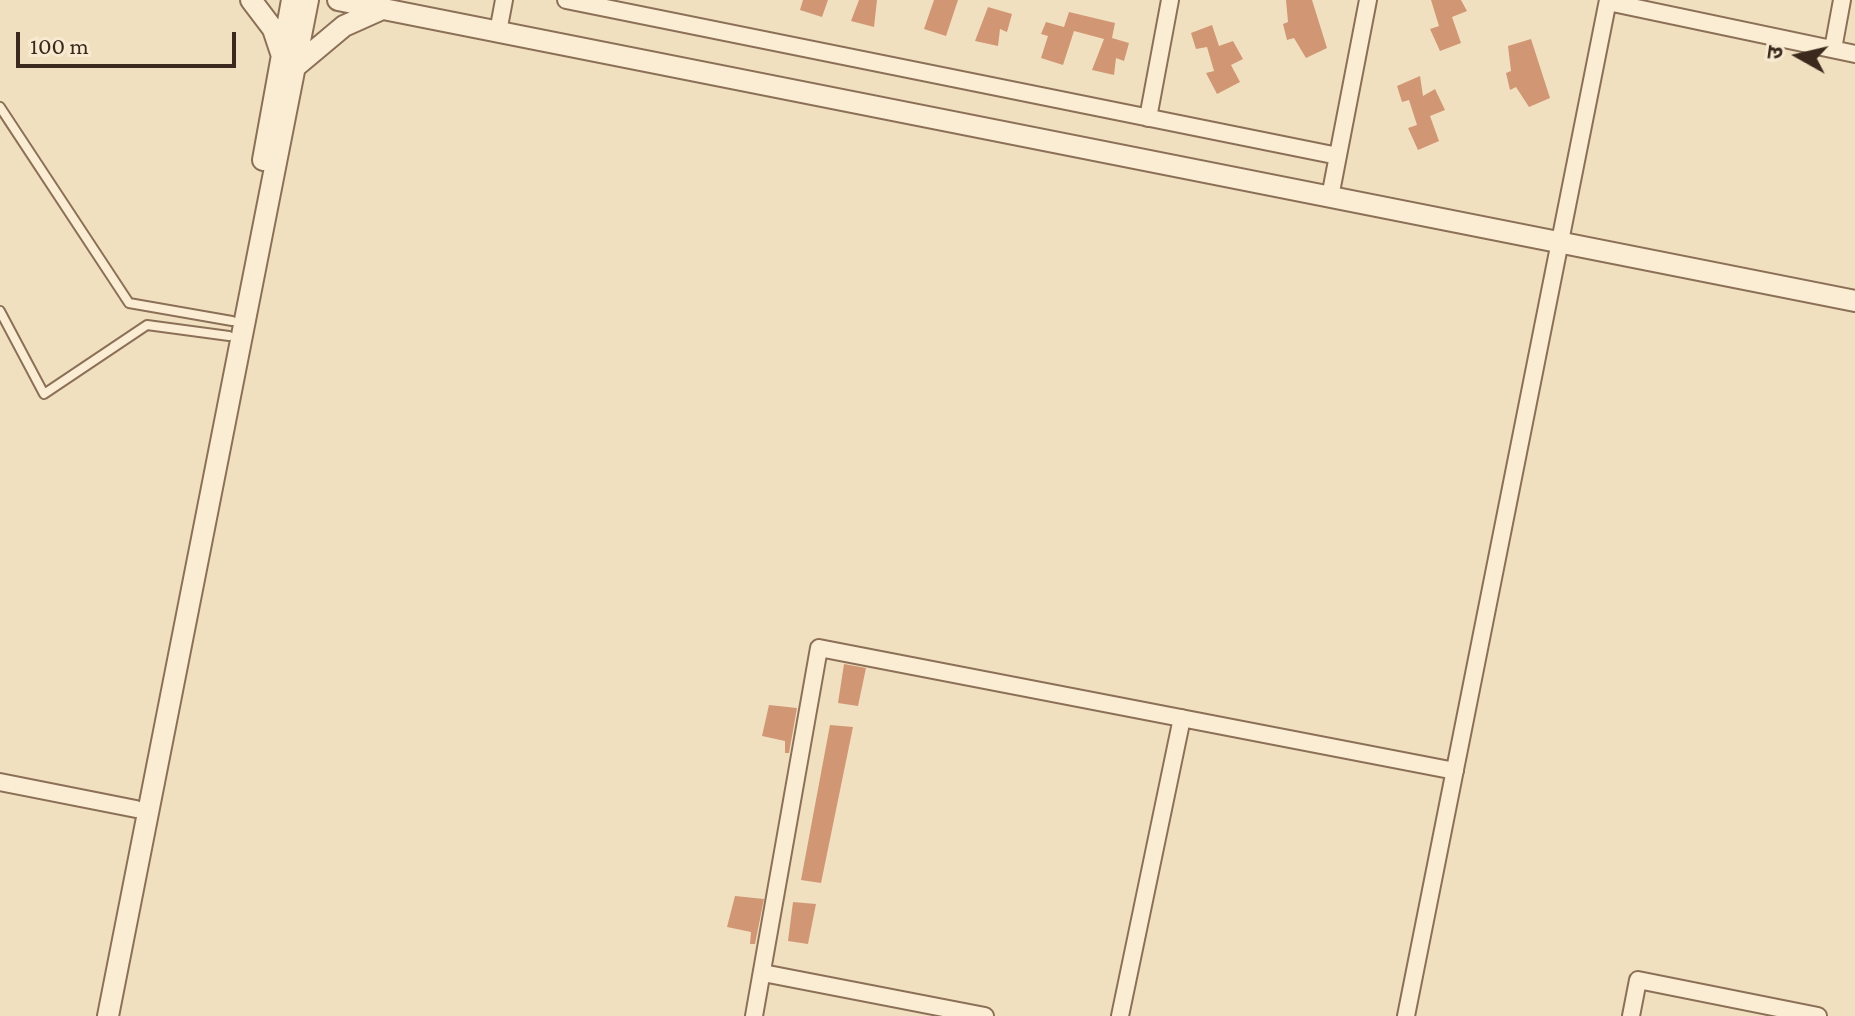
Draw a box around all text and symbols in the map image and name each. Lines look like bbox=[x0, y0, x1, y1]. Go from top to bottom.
scale bar bbox=[20, 16, 240, 66]
north arrow bbox=[1759, 16, 1839, 96]
text: 100 m bbox=[30, 32, 89, 59]
text: उ bbox=[1761, 44, 1788, 61]

